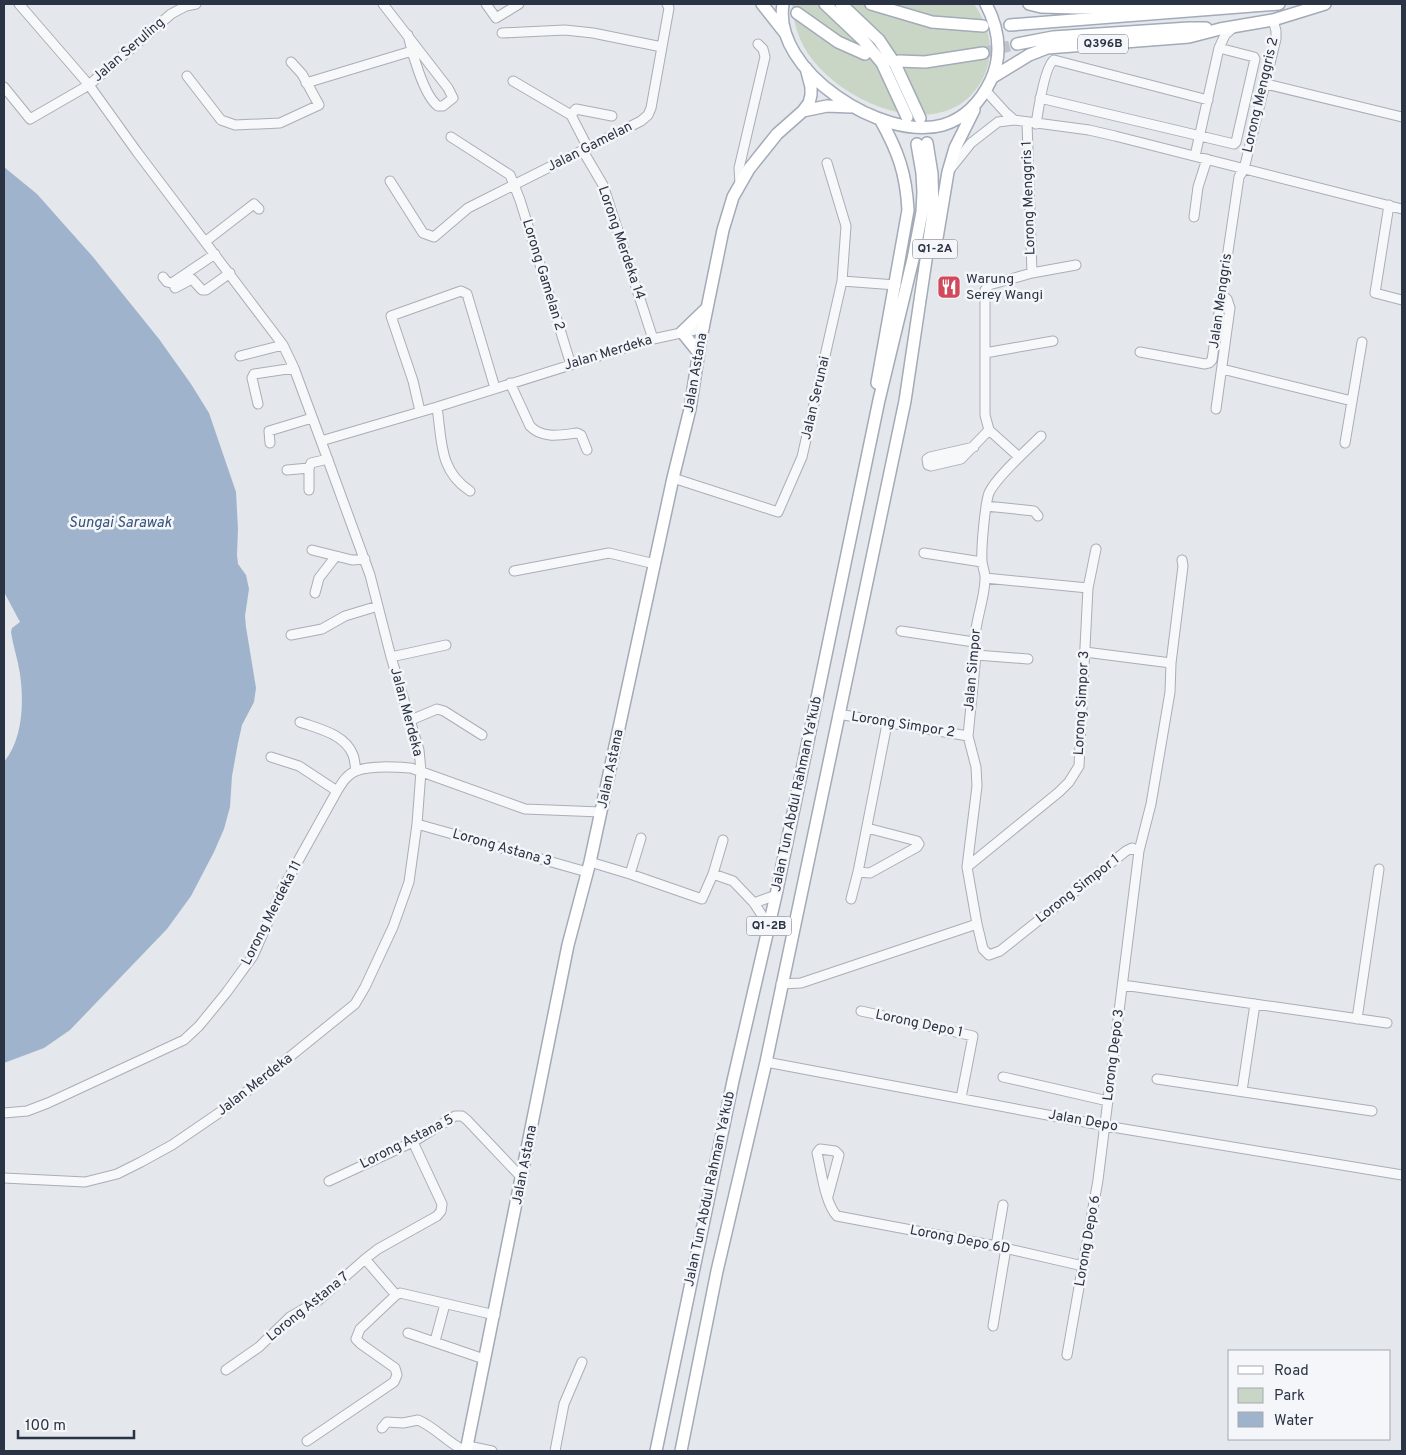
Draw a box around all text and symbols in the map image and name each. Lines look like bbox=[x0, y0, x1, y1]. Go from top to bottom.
street label: Jalan Seruling bbox=[90, 14, 168, 86]
road number: Q396B bbox=[1078, 34, 1128, 54]
street label: Lorong Menggris 2 bbox=[1239, 36, 1283, 154]
street label: Jalan Gamelan bbox=[545, 118, 635, 176]
street label: Lorong Menggris 1 bbox=[1019, 140, 1039, 256]
street label: Lorong Merdeka 14 bbox=[594, 184, 648, 302]
street label: Lorong Gamelan 2 bbox=[518, 217, 568, 333]
road number: Q1-2A bbox=[912, 240, 958, 258]
street label: Jalan Menggris bbox=[1206, 252, 1236, 350]
place label: Warung Serey Wangi bbox=[966, 271, 1043, 304]
restaurant icon: Warung Serey Wangi bbox=[936, 274, 962, 300]
street label: Jalan Merdeka bbox=[562, 332, 654, 374]
street label: Jalan Astana bbox=[681, 332, 711, 414]
street label: Jalan Serunai bbox=[798, 355, 834, 441]
water label: Sungai Sarawak bbox=[69, 514, 172, 533]
street label: Jalan Simpor bbox=[961, 628, 985, 712]
street label: Lorong Simpor 3 bbox=[1071, 650, 1093, 756]
street label: Jalan Merdeka bbox=[386, 666, 426, 758]
street label: Jalan Tun Abdul Rahman Ya'kub bbox=[768, 695, 826, 893]
street label: Lorong Simpor 2 bbox=[850, 708, 956, 742]
street label: Jalan Astana bbox=[594, 728, 628, 810]
street label: Lorong Astana 3 bbox=[450, 826, 554, 870]
street label: Lorong Simpor 1 bbox=[1033, 851, 1123, 927]
street label: Lorong Merdeka 11 bbox=[238, 858, 306, 968]
road number: Q1-2B bbox=[746, 916, 792, 936]
street label: Lorong Depo 1 bbox=[874, 1006, 964, 1042]
street label: Lorong Depo 3 bbox=[1100, 1008, 1128, 1102]
street label: Jalan Merdeka bbox=[214, 1050, 296, 1120]
street label: Jalan Tun Abdul Rahman Ya'kub bbox=[681, 1090, 739, 1288]
street label: Jalan Depo bbox=[1047, 1107, 1119, 1136]
street label: Lorong Astana 5 bbox=[357, 1111, 457, 1173]
street label: Jalan Astana bbox=[509, 1124, 541, 1206]
street label: Lorong Depo 6 bbox=[1072, 1194, 1104, 1288]
street label: Lorong Depo 6D bbox=[908, 1222, 1012, 1258]
street label: Lorong Astana 7 bbox=[263, 1269, 353, 1345]
legend bbox=[1228, 1350, 1391, 1440]
text: Road bbox=[1274, 1362, 1309, 1381]
text: Park bbox=[1274, 1387, 1305, 1406]
scale bar bbox=[18, 1408, 134, 1440]
text: Water bbox=[1274, 1412, 1314, 1431]
text: 100 m bbox=[25, 1417, 66, 1436]

